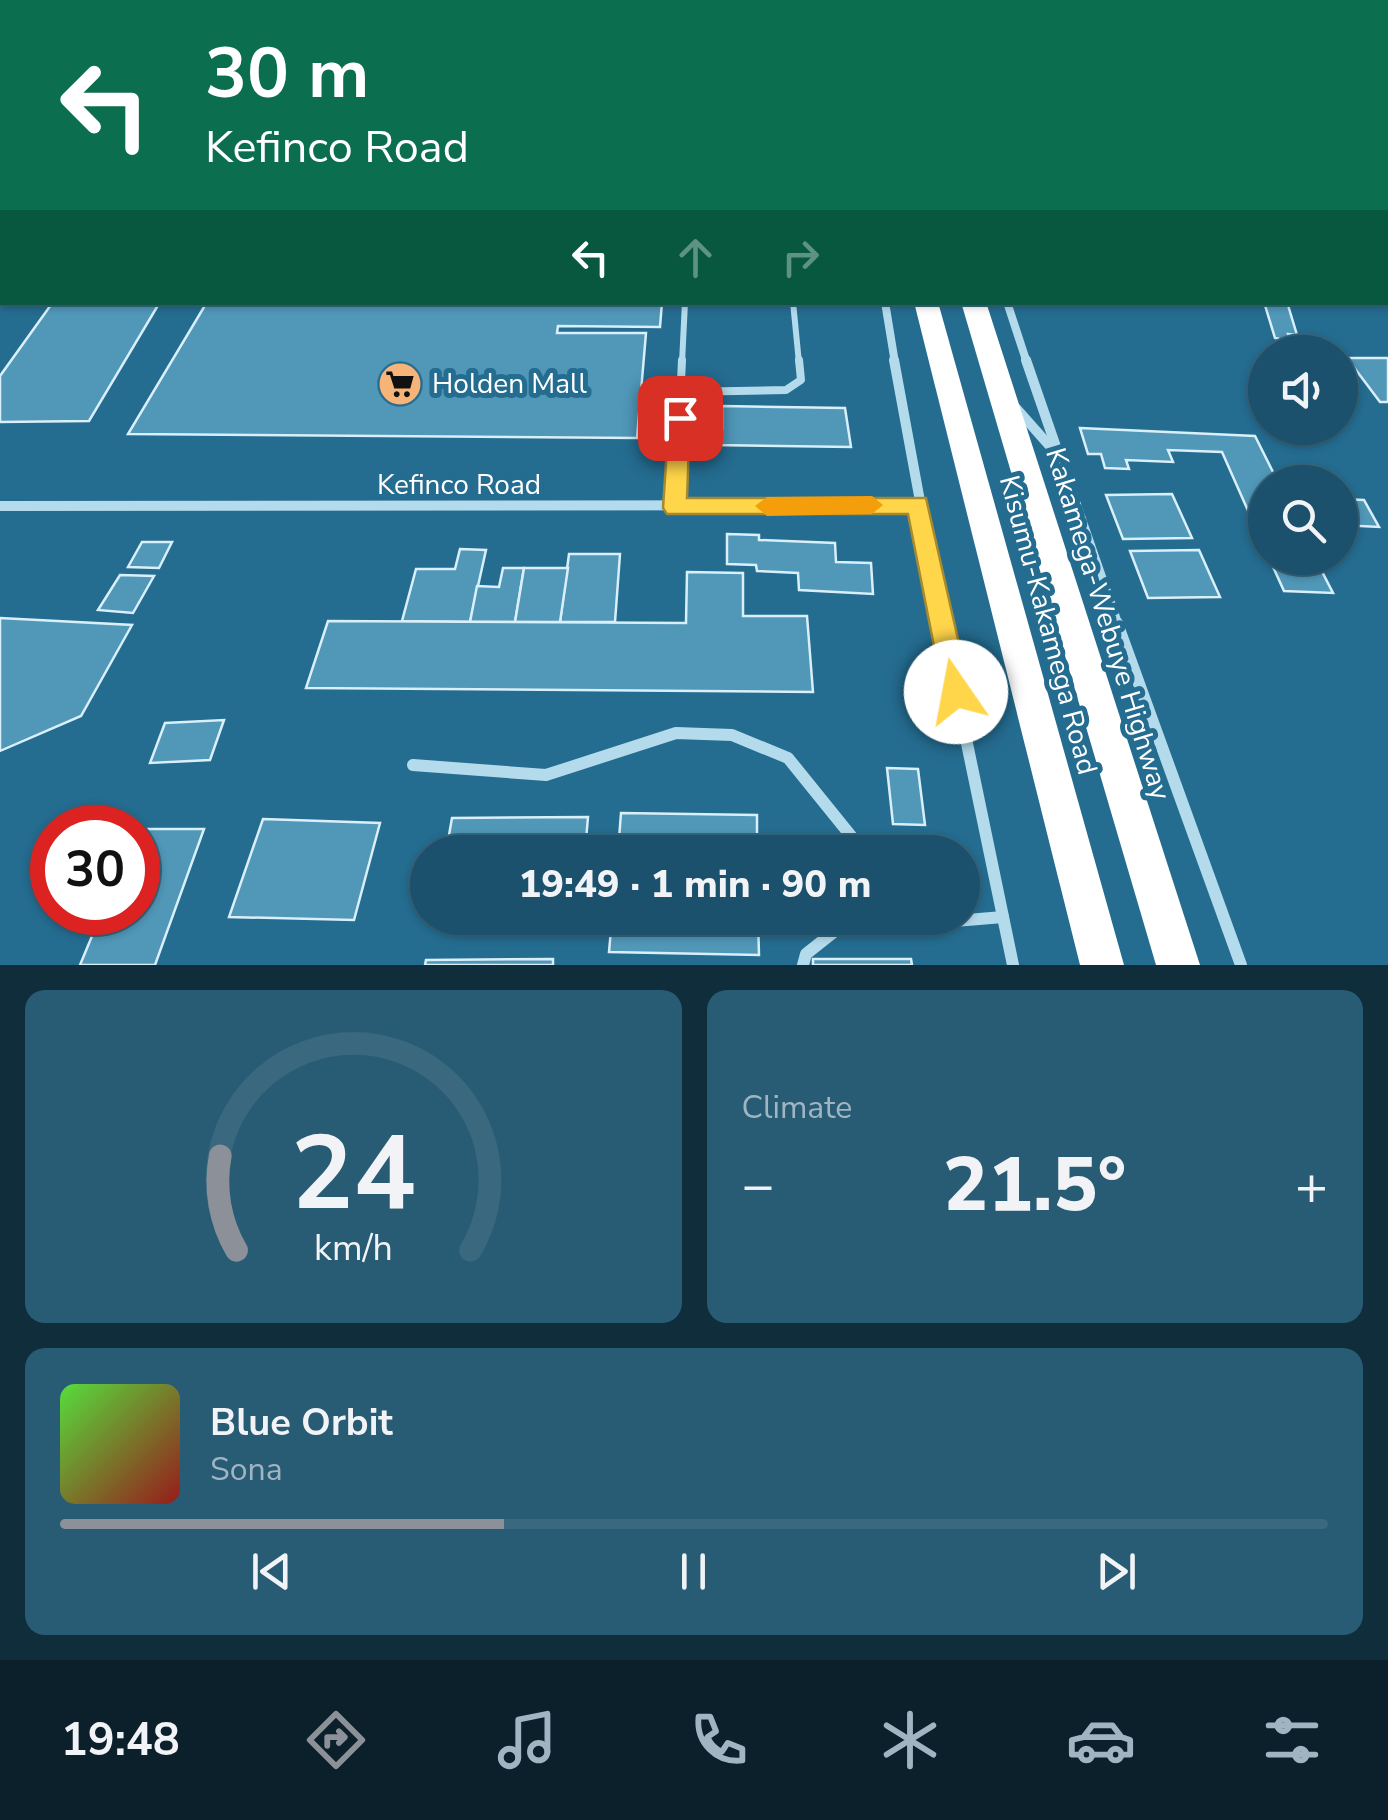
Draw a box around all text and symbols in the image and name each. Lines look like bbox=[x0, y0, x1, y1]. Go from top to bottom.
text: 30 m bbox=[205, 26, 369, 122]
icon: left bbox=[40, 40, 170, 170]
text: Kefinco Road bbox=[205, 117, 469, 178]
icon: left bbox=[563, 230, 618, 285]
icon: ahead bbox=[668, 230, 723, 285]
icon: right bbox=[773, 230, 828, 285]
map controls bbox=[1248, 335, 1358, 575]
button: sound bbox=[1248, 335, 1358, 445]
supermarket icon: Holden Mall bbox=[377, 361, 423, 407]
place label: Holden Mall bbox=[432, 365, 587, 403]
pin bbox=[638, 376, 723, 461]
icon: arrive bbox=[653, 391, 708, 446]
street label: Kakamega-Webuye Highway bbox=[1036, 443, 1180, 805]
button: search bbox=[1248, 465, 1358, 575]
street label: Kefinco Road bbox=[377, 466, 541, 504]
street label: Kisumu-Kakamega Road bbox=[990, 471, 1106, 779]
position arrow bbox=[904, 640, 1008, 744]
speed limit sign: 30 bbox=[30, 805, 160, 935]
text: 19:49 · 1 min · 90 m bbox=[519, 859, 871, 910]
text: Climate bbox=[742, 1086, 852, 1129]
text: 24 bbox=[291, 1103, 416, 1245]
text: 21.5° bbox=[943, 1134, 1126, 1236]
text: − bbox=[742, 1148, 775, 1223]
text: + bbox=[1295, 1148, 1328, 1223]
text: km/h bbox=[314, 1224, 393, 1273]
text: Blue Orbit bbox=[210, 1397, 393, 1448]
text: Sona bbox=[210, 1448, 283, 1491]
icon: previous bbox=[244, 1544, 299, 1599]
icon: pause bbox=[666, 1544, 721, 1599]
icon: next bbox=[1089, 1544, 1144, 1599]
icon: directions bbox=[301, 1705, 371, 1775]
icon: music bbox=[492, 1705, 562, 1775]
icon: phone bbox=[684, 1705, 754, 1775]
icon: climate bbox=[875, 1705, 945, 1775]
icon: car bbox=[1066, 1705, 1136, 1775]
icon: filters bbox=[1257, 1705, 1327, 1775]
text: 19:48 bbox=[61, 1710, 180, 1771]

